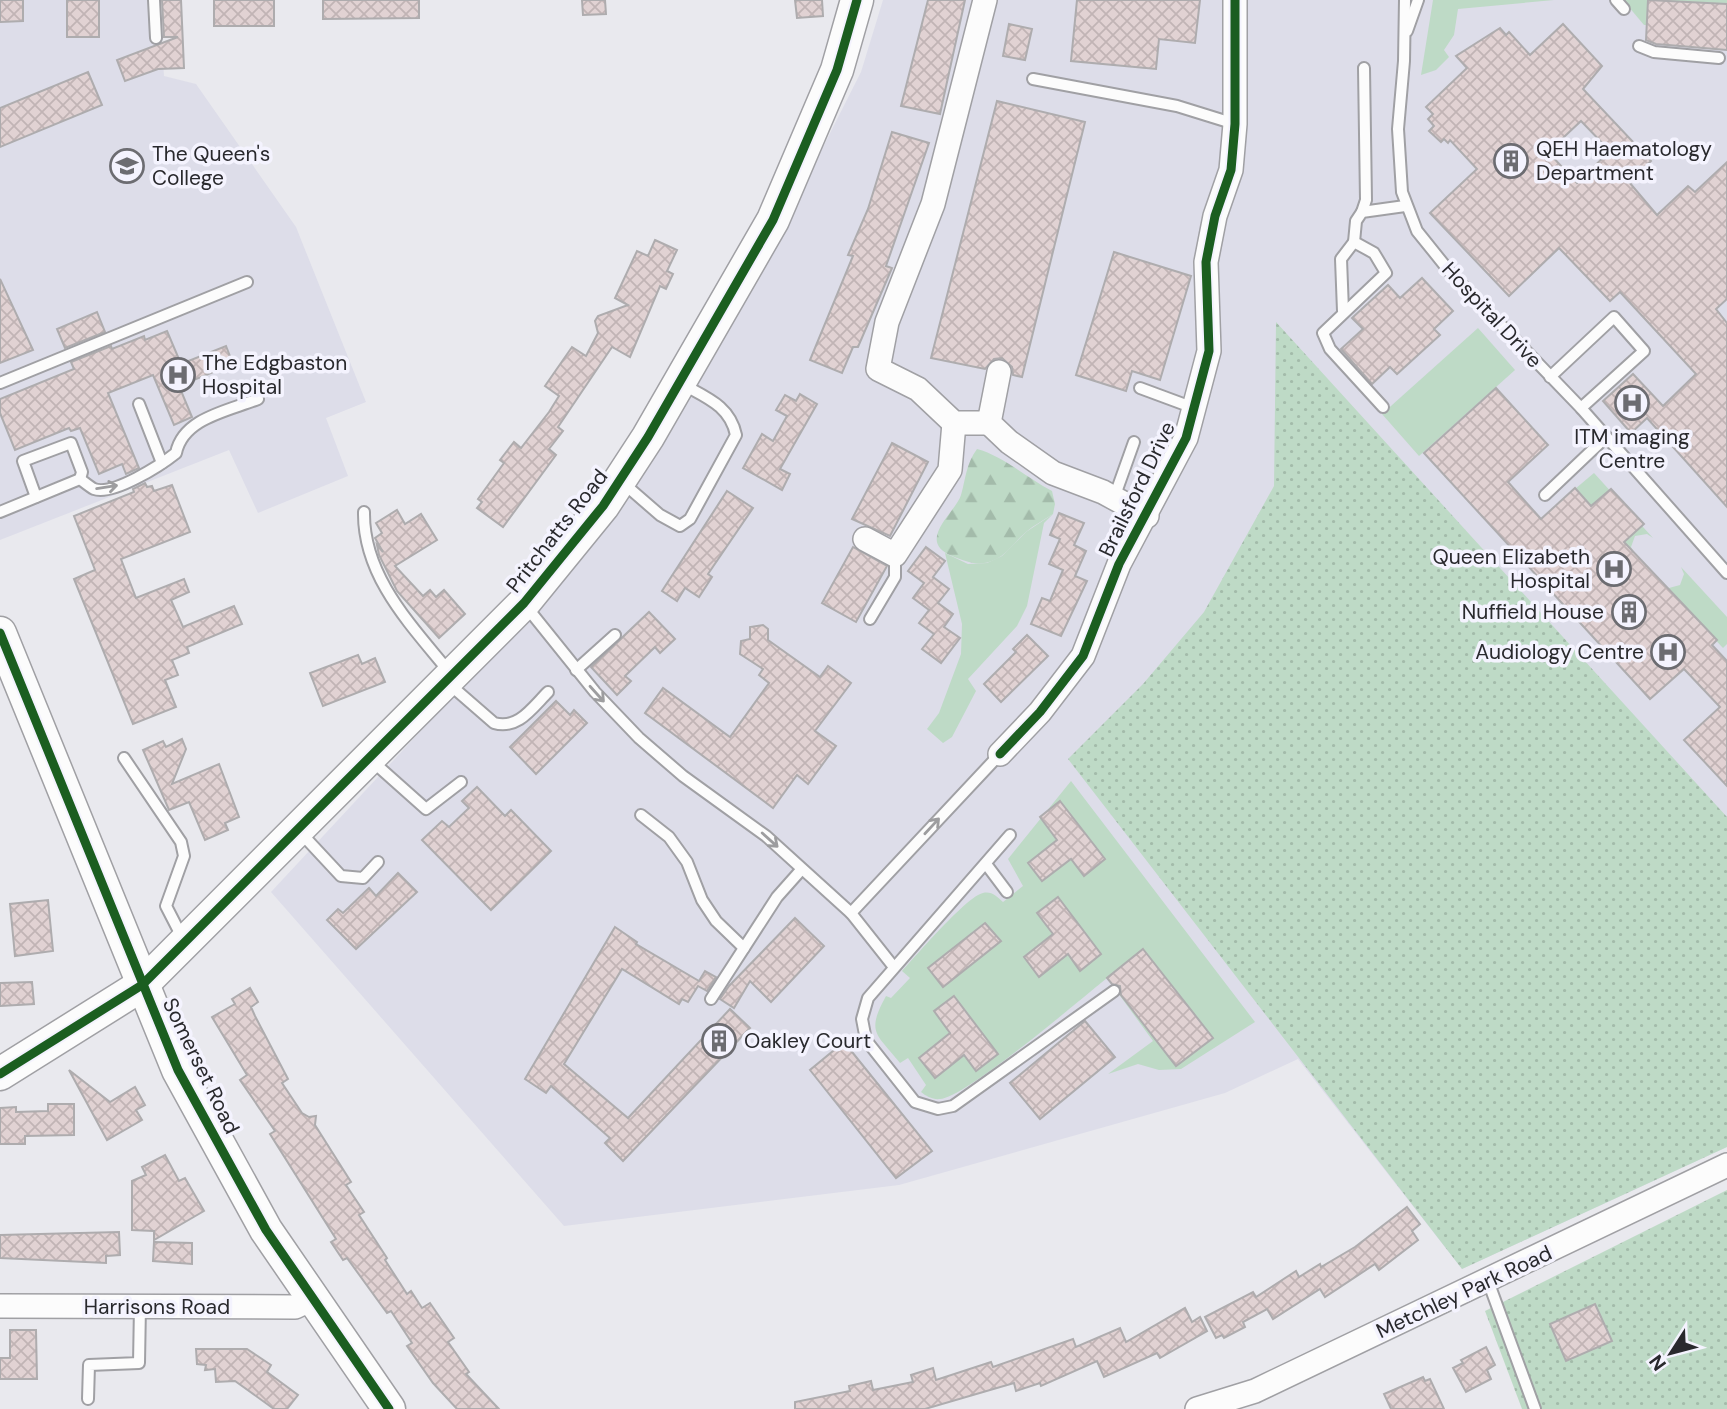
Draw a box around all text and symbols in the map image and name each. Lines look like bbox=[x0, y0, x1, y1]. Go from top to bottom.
place label: QEH Haematology Department bbox=[1536, 135, 1712, 187]
place label: The Queen's College bbox=[152, 140, 270, 192]
building icon: QEH Haematology Department bbox=[1492, 142, 1530, 180]
school or university icon: The Queen's College bbox=[108, 147, 146, 185]
street label: Hospital Drive bbox=[1436, 256, 1548, 374]
place label: The Edgbaston Hospital bbox=[202, 349, 347, 401]
hospital icon: The Edgbaston Hospital bbox=[159, 356, 197, 394]
hospital icon: ITM imaging Centre bbox=[1613, 384, 1651, 422]
street label: Brailsford Drive bbox=[1092, 417, 1182, 561]
place label: ITM imaging Centre bbox=[1574, 423, 1690, 475]
street label: Pritchatts Road bbox=[500, 463, 614, 599]
one-way arrow bbox=[95, 481, 118, 494]
place label: Queen Elizabeth Hospital bbox=[1433, 543, 1590, 595]
hospital icon: Queen Elizabeth Hospital bbox=[1595, 550, 1633, 588]
building icon: Nuffield House bbox=[1610, 593, 1648, 631]
place label: Nuffield House bbox=[1462, 598, 1604, 626]
hospital icon: Audiology Centre bbox=[1649, 633, 1687, 671]
place label: Audiology Centre bbox=[1475, 638, 1644, 666]
one-way arrow bbox=[589, 685, 605, 703]
one-way arrow bbox=[924, 818, 941, 835]
one-way arrow bbox=[761, 832, 779, 848]
street label: Somerset Road bbox=[156, 993, 246, 1139]
building icon: Oakley Court bbox=[700, 1022, 738, 1060]
place label: Oakley Court bbox=[744, 1027, 871, 1055]
street label: Metchley Park Road bbox=[1372, 1239, 1556, 1345]
street label: Harrisons Road bbox=[84, 1293, 230, 1321]
north arrow bbox=[1636, 1318, 1706, 1388]
text: N bbox=[1643, 1350, 1672, 1376]

